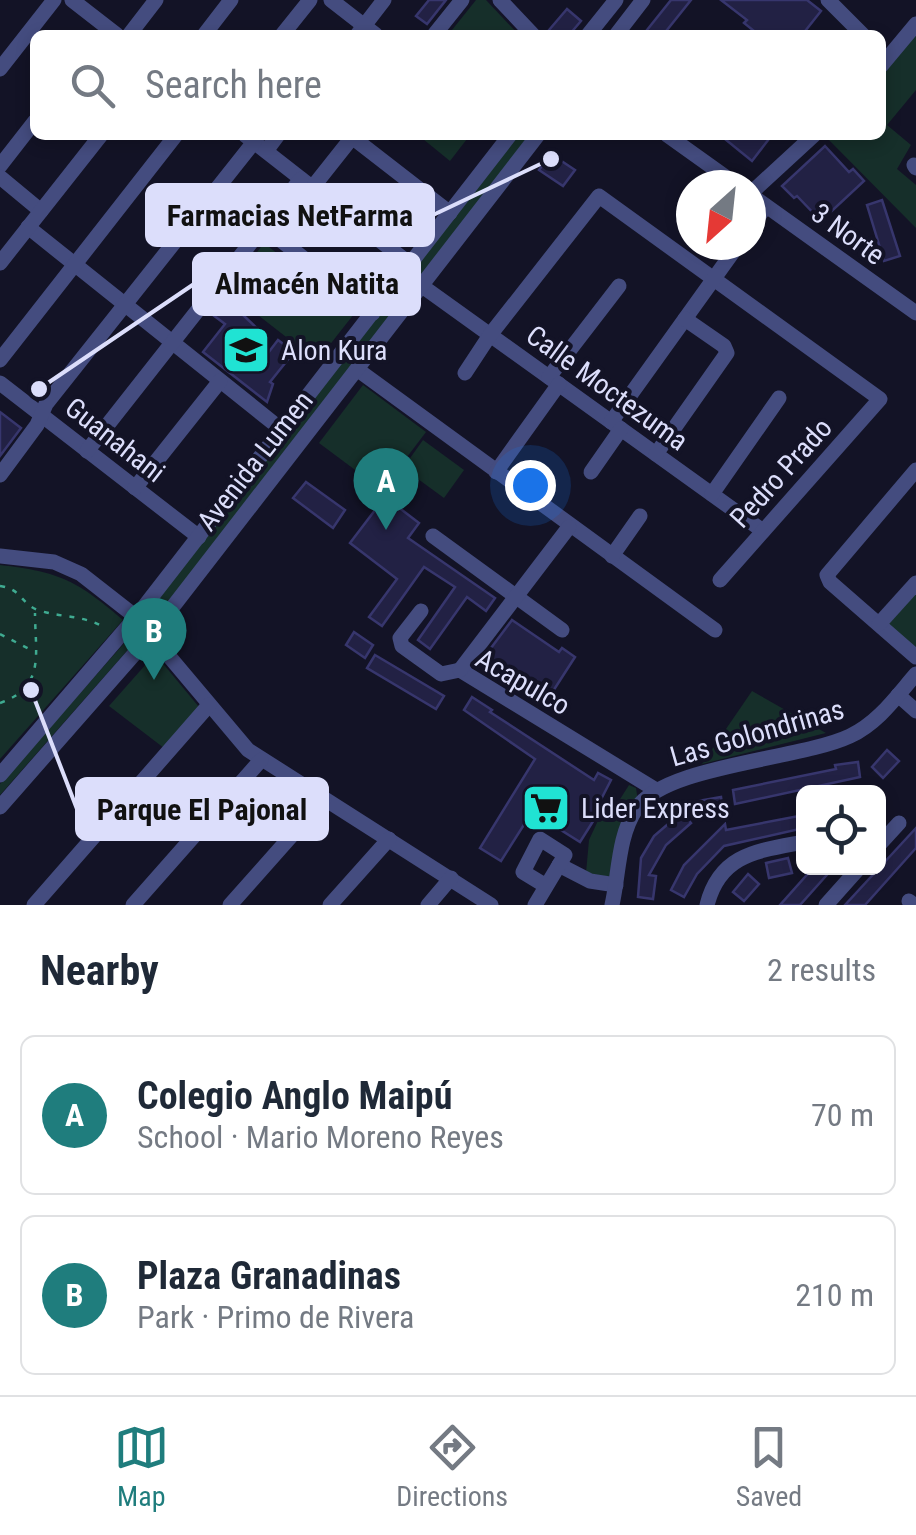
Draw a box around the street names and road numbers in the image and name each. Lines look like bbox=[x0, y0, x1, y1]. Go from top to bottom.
street label: 3 Norte bbox=[805, 196, 891, 272]
street label: Calle Moctezuma bbox=[520, 318, 694, 458]
street label: Avenida Lumen bbox=[190, 385, 320, 537]
street label: Guanahani bbox=[59, 391, 171, 489]
street label: Pedro Prado bbox=[723, 411, 839, 535]
street label: Acapulco bbox=[470, 642, 576, 722]
street label: Las Golondrinas bbox=[666, 692, 848, 774]

